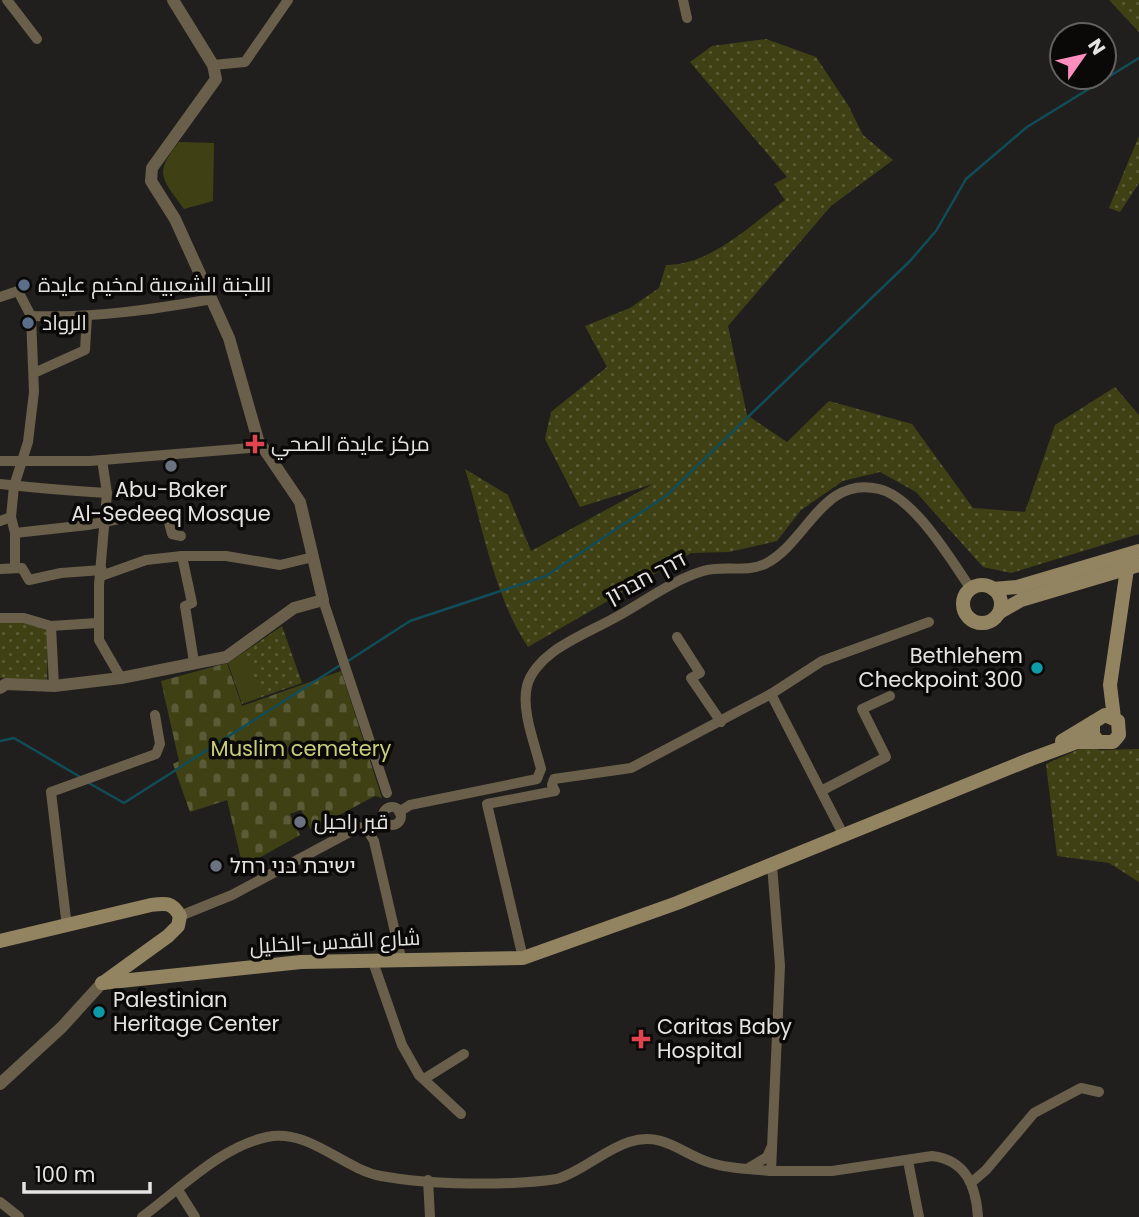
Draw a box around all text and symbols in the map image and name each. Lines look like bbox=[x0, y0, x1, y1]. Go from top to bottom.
north arrow bbox=[1048, 21, 1118, 91]
text: N bbox=[1081, 33, 1112, 60]
place label: اللجنة الشعبية لمخيم عايدة bbox=[38, 270, 271, 299]
marker: اللجنة الشعبية لمخيم عايدة bbox=[16, 277, 32, 293]
place label: الرواد bbox=[42, 308, 87, 337]
marker: الرواد bbox=[20, 315, 36, 331]
place label: مركز عايدة الصحي bbox=[271, 429, 430, 460]
marker: مركز عايدة الصحي bbox=[245, 434, 265, 454]
marker: Abu-Baker Al-Sedeeq Mosque bbox=[163, 458, 179, 474]
place label: Abu-Baker Al-Sedeeq Mosque bbox=[71, 475, 271, 528]
street label: דרך חברון bbox=[600, 544, 691, 611]
place label: Bethlehem Checkpoint 300 bbox=[859, 641, 1023, 694]
marker: Bethlehem Checkpoint 300 bbox=[1029, 660, 1045, 676]
park label: Muslim cemetery bbox=[211, 734, 392, 763]
place label: قبر راحيل bbox=[314, 807, 389, 836]
marker: قبر راحيل bbox=[292, 814, 308, 830]
place label: ישיבת בני רחל bbox=[230, 851, 356, 880]
marker: ישיבת בני רחל bbox=[208, 858, 224, 874]
street label: شارع القدس-الخليل bbox=[249, 923, 421, 960]
place label: Palestinian Heritage Center bbox=[113, 985, 280, 1038]
marker: Palestinian Heritage Center bbox=[91, 1004, 107, 1020]
place label: Caritas Baby Hospital bbox=[657, 1012, 792, 1065]
marker: Caritas Baby Hospital bbox=[631, 1029, 651, 1049]
scale bar bbox=[24, 1150, 150, 1194]
text: 100 m bbox=[35, 1160, 95, 1189]

